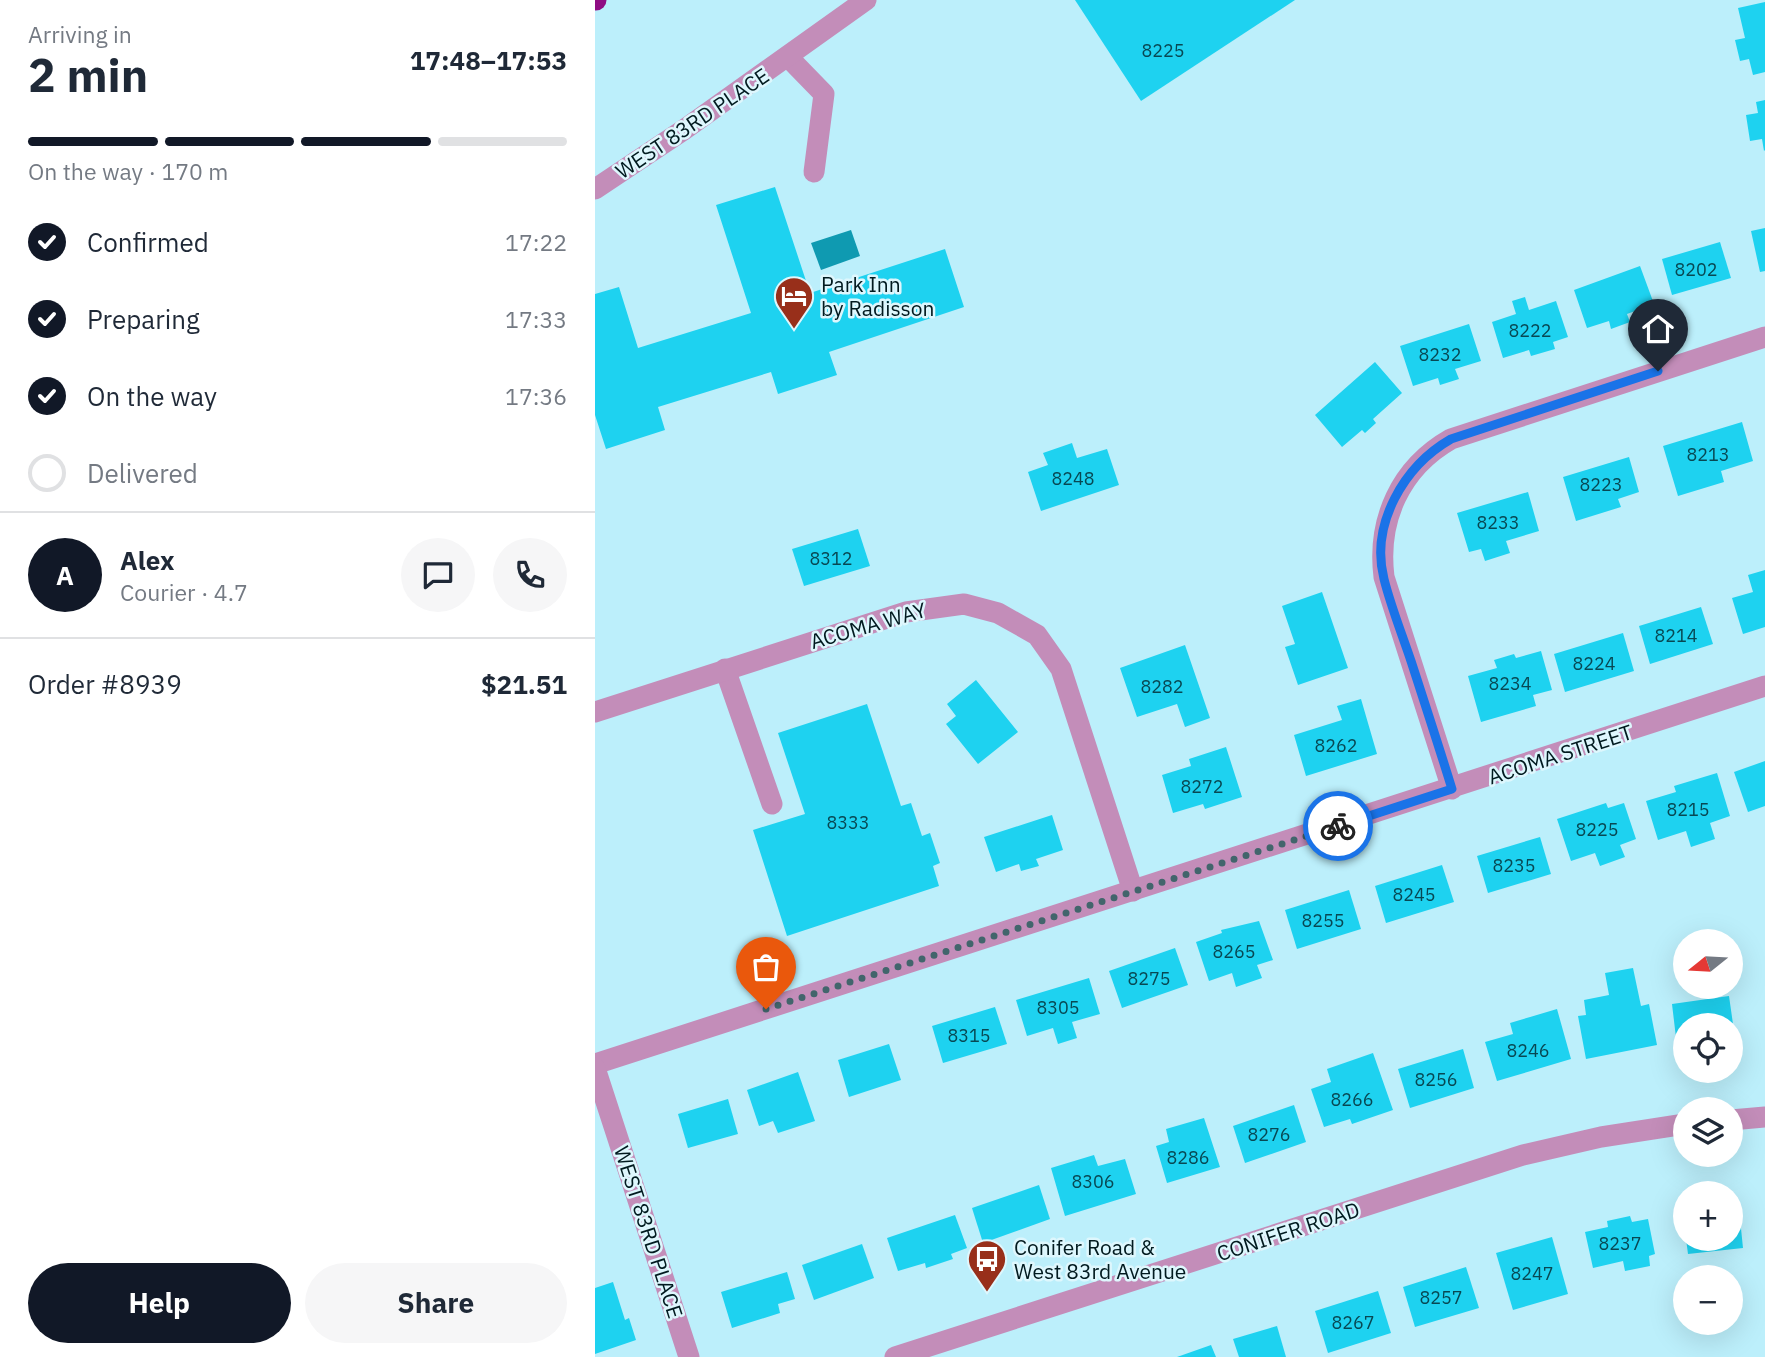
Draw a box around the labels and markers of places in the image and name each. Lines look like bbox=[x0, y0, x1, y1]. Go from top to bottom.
place label: Park Inn by Radisson bbox=[821, 270, 934, 322]
hotel icon: Park Inn by Radisson bbox=[773, 275, 815, 330]
pin bbox=[1628, 299, 1688, 371]
pin bbox=[736, 937, 796, 1009]
place label: Conifer Road & West 83rd Avenue bbox=[1014, 1233, 1186, 1285]
bus stop icon: Conifer Road & West 83rd Avenue bbox=[966, 1238, 1008, 1293]

